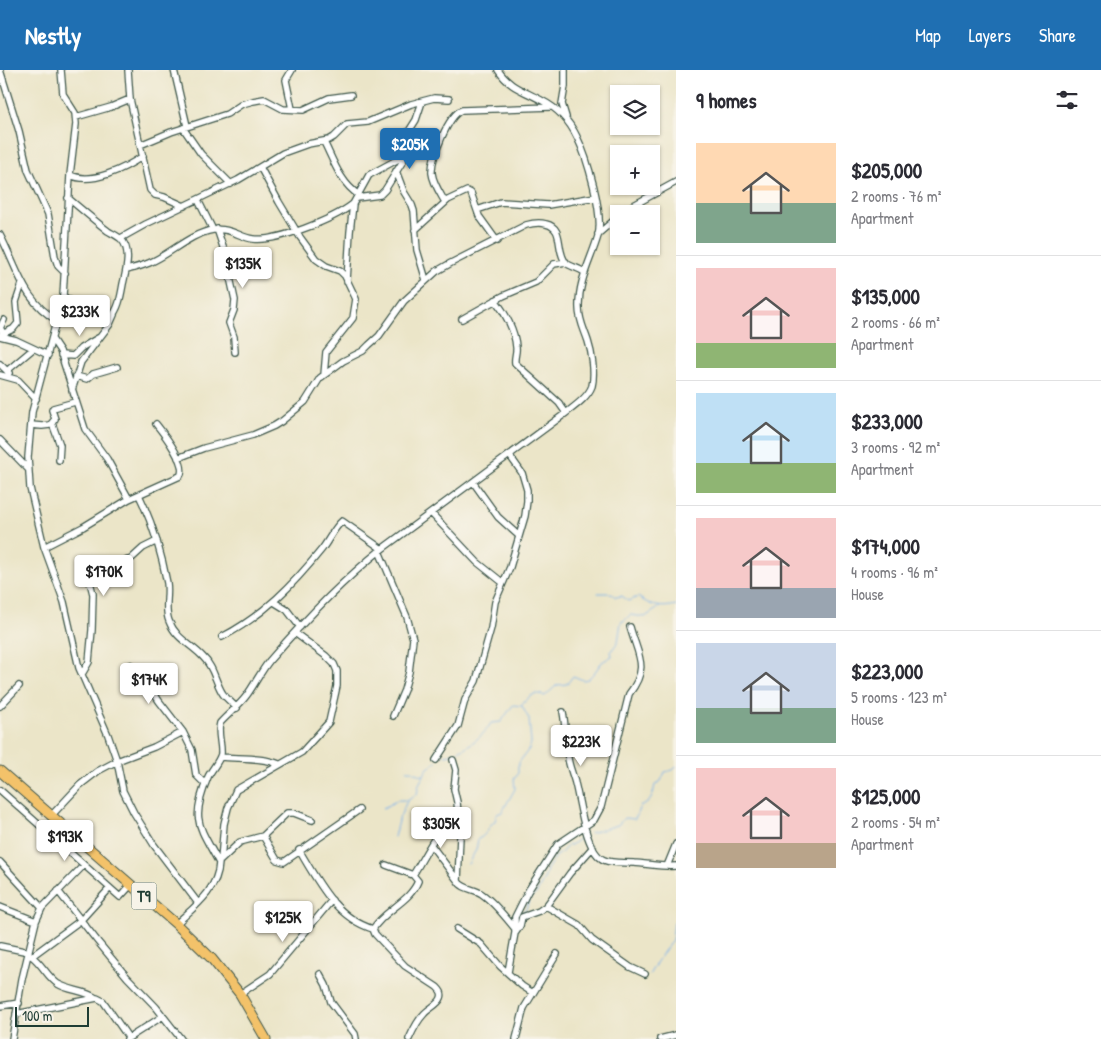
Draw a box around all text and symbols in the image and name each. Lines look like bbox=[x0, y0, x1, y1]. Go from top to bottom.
text: Nestly bbox=[25, 19, 81, 51]
text: Map bbox=[915, 23, 941, 48]
text: Layers bbox=[969, 23, 1011, 48]
text: Share bbox=[1039, 23, 1076, 48]
map controls bbox=[610, 85, 660, 255]
button: layers bbox=[610, 85, 660, 135]
text: 9 homes bbox=[696, 86, 757, 115]
icon: filters bbox=[1053, 86, 1081, 114]
pin: $205K bbox=[375, 128, 445, 170]
text: $205K bbox=[391, 133, 429, 155]
button: + bbox=[610, 145, 660, 195]
text: $205,000 bbox=[851, 156, 922, 185]
icon: home bbox=[736, 163, 796, 223]
text: 2 rooms · 76 m² bbox=[851, 185, 941, 207]
button: − bbox=[610, 205, 660, 255]
text: Apartment bbox=[851, 207, 914, 229]
pin: $135K bbox=[208, 246, 278, 289]
text: $135K bbox=[225, 252, 261, 274]
text: $135,000 bbox=[851, 282, 920, 311]
icon: home bbox=[736, 288, 796, 348]
pin: $233K bbox=[45, 294, 115, 337]
text: $233K bbox=[61, 300, 99, 322]
text: 2 rooms · 66 m² bbox=[851, 311, 940, 333]
text: Apartment bbox=[851, 333, 914, 355]
text: $233,000 bbox=[851, 407, 923, 436]
icon: home bbox=[736, 413, 796, 473]
text: 3 rooms · 92 m² bbox=[851, 436, 940, 458]
text: Apartment bbox=[851, 458, 914, 480]
text: $174,000 bbox=[851, 532, 920, 561]
icon: home bbox=[736, 538, 796, 598]
pin: $170K bbox=[69, 554, 139, 597]
text: $170K bbox=[85, 560, 123, 582]
text: 4 rooms · 96 m² bbox=[851, 561, 938, 583]
text: House bbox=[851, 583, 884, 605]
text: $223,000 bbox=[851, 657, 923, 686]
pin: $174K bbox=[114, 662, 184, 705]
icon: home bbox=[736, 663, 796, 723]
text: $174K bbox=[131, 668, 167, 690]
text: 5 rooms · 123 m² bbox=[851, 686, 947, 708]
text: House bbox=[851, 708, 884, 730]
pin: $223K bbox=[546, 724, 616, 767]
text: $223K bbox=[562, 730, 600, 752]
text: $125,000 bbox=[851, 782, 920, 811]
icon: home bbox=[736, 788, 796, 848]
pin: $305K bbox=[406, 806, 476, 849]
text: 2 rooms · 54 m² bbox=[851, 811, 940, 833]
text: $305K bbox=[422, 812, 460, 834]
pin: $193K bbox=[30, 820, 100, 862]
text: $193K bbox=[47, 825, 83, 847]
text: Apartment bbox=[851, 833, 914, 855]
road number: T9 bbox=[132, 882, 156, 909]
pin: $125K bbox=[248, 900, 318, 943]
text: $125K bbox=[265, 906, 301, 928]
scale bar bbox=[15, 1004, 89, 1027]
text: 100 m bbox=[22, 1006, 52, 1025]

